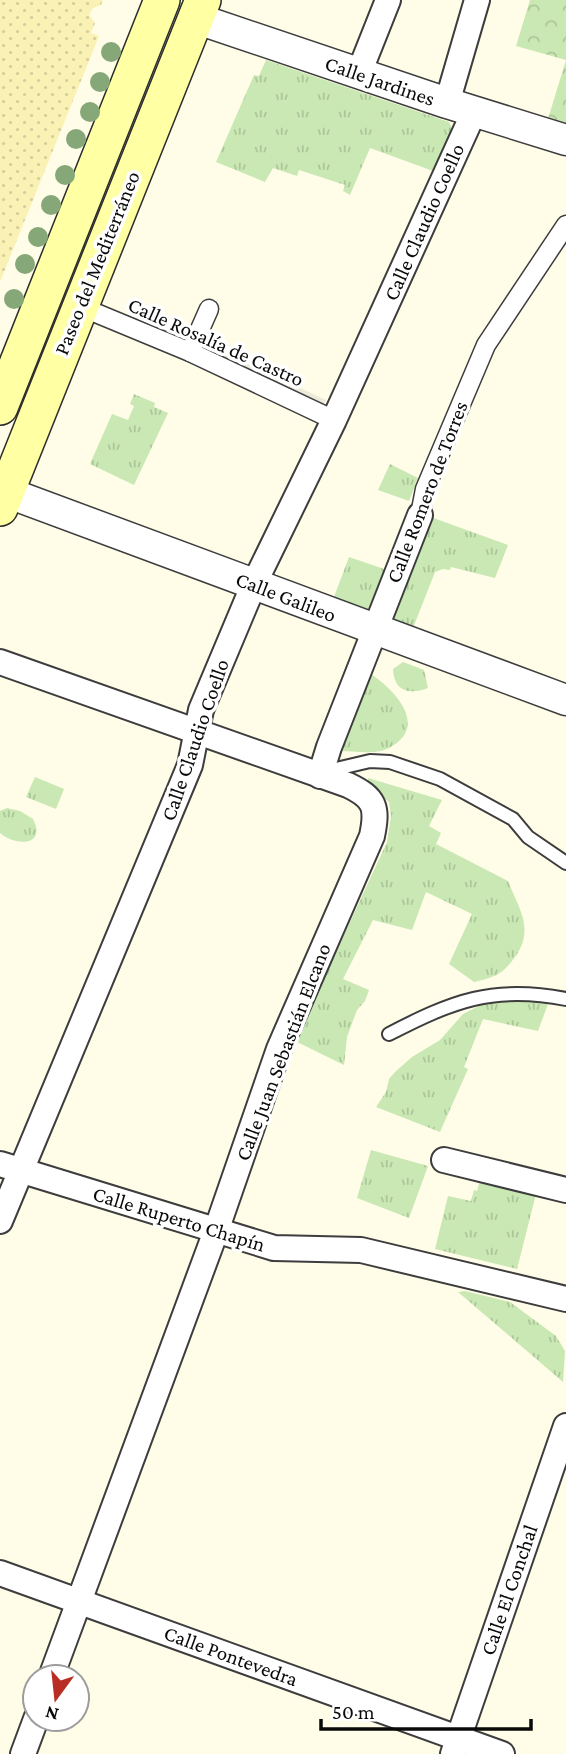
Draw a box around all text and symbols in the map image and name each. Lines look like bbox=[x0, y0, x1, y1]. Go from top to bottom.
street label: Calle Jardines bbox=[322, 51, 438, 111]
street label: Calle Claudio Coello bbox=[379, 140, 469, 304]
street label: Paseo del Mediterráneo bbox=[49, 168, 145, 358]
street label: Calle Rosalía de Castro bbox=[125, 292, 307, 392]
street label: Calle Romero de Torres bbox=[381, 398, 473, 586]
street label: Calle Galileo bbox=[233, 567, 339, 627]
street label: Calle Claudio Coello bbox=[156, 656, 234, 824]
street label: Calle Juan Sebastián Elcano bbox=[230, 940, 336, 1164]
street label: Calle Ruperto Chapín bbox=[90, 1181, 268, 1257]
street label: Calle El Conchal bbox=[475, 1522, 543, 1658]
street label: Calle Pontevedra bbox=[161, 1621, 301, 1691]
north arrow bbox=[21, 1663, 91, 1733]
scale bar bbox=[321, 1688, 531, 1732]
text: 50 m bbox=[332, 1700, 375, 1724]
text: N bbox=[43, 1702, 61, 1726]

